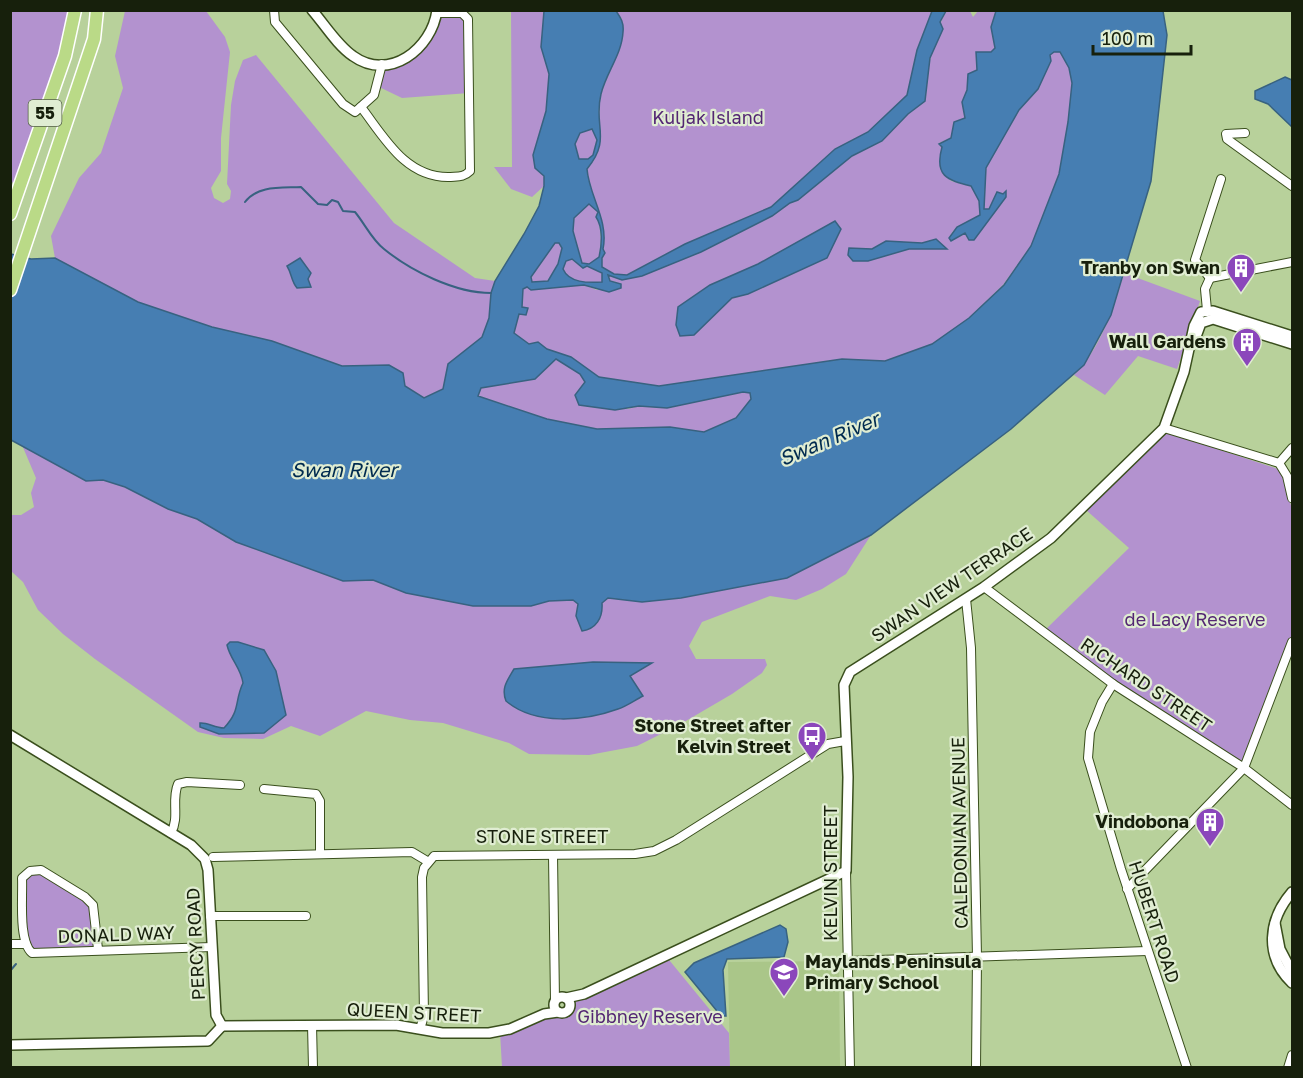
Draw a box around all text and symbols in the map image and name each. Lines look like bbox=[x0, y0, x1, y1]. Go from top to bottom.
scale bar bbox=[1093, 18, 1190, 56]
text: 100 m bbox=[1102, 27, 1153, 49]
road number: 55 bbox=[28, 100, 62, 126]
park label: Kuljak Island bbox=[652, 106, 764, 128]
building icon: Tranby on Swan bbox=[1225, 252, 1257, 294]
place label: Tranby on Swan bbox=[1081, 256, 1220, 278]
building icon: Wall Gardens bbox=[1231, 326, 1263, 368]
place label: Wall Gardens bbox=[1109, 330, 1226, 352]
water label: Swan River bbox=[775, 405, 885, 470]
water label: Swan River bbox=[291, 457, 400, 481]
street label: SWAN VIEW TERRACE bbox=[867, 522, 1036, 646]
park label: de Lacy Reserve bbox=[1125, 608, 1265, 630]
street label: RICHARD STREET bbox=[1077, 632, 1216, 736]
place label: Stone Street after Kelvin Street bbox=[634, 714, 791, 757]
bus stop icon: Stone Street after Kelvin Street bbox=[796, 720, 828, 762]
street label: CALEDONIAN AVENUE bbox=[946, 737, 972, 929]
street label: KELVIN STREET bbox=[819, 805, 841, 941]
building icon: Vindobona bbox=[1194, 806, 1226, 848]
place label: Vindobona bbox=[1095, 810, 1189, 832]
street label: STONE STREET bbox=[476, 825, 608, 847]
street label: HUBERT ROAD bbox=[1125, 858, 1185, 986]
street label: PERCY ROAD bbox=[181, 887, 209, 1001]
street label: DONALD WAY bbox=[57, 921, 175, 947]
place label: Maylands Peninsula Primary School bbox=[805, 950, 981, 993]
school or university icon: Maylands Peninsula Primary School bbox=[768, 956, 800, 998]
street label: QUEEN STREET bbox=[346, 997, 482, 1027]
park label: Gibbney Reserve bbox=[577, 1005, 723, 1027]

